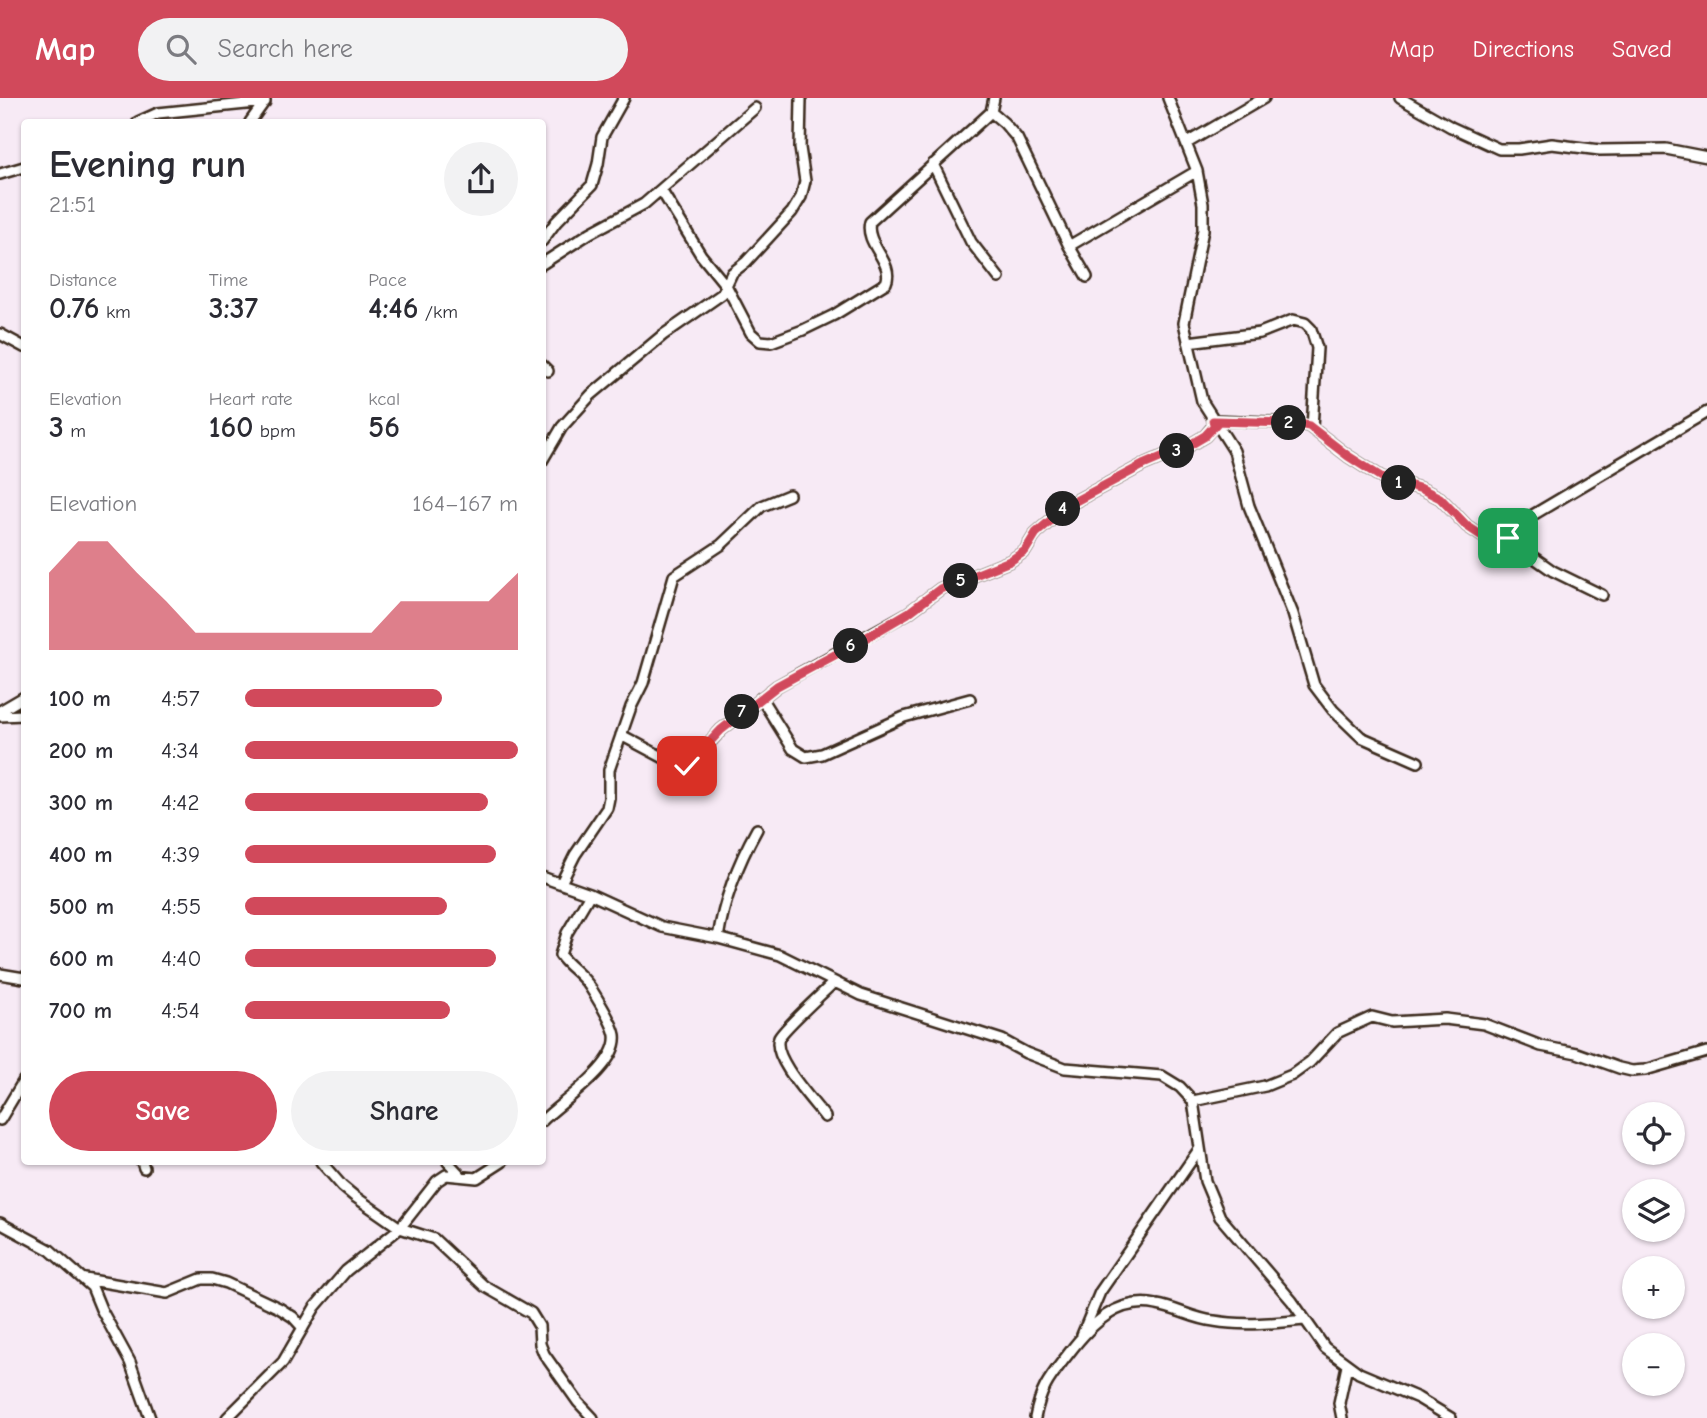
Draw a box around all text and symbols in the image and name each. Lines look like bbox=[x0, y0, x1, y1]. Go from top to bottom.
search box bbox=[138, 18, 628, 81]
text: Map bbox=[35, 30, 96, 68]
icon: search bbox=[162, 30, 200, 68]
text: Search here bbox=[218, 34, 353, 64]
text: Map bbox=[1389, 35, 1435, 63]
text: Directions bbox=[1473, 35, 1574, 63]
text: Saved bbox=[1612, 35, 1672, 63]
button: share bbox=[444, 142, 518, 216]
text: Evening run bbox=[49, 143, 246, 187]
text: 21:51 bbox=[49, 191, 96, 218]
text: Distance bbox=[49, 269, 117, 291]
text: Time bbox=[209, 269, 248, 291]
text: Pace bbox=[368, 269, 407, 291]
text: 0.76 bbox=[49, 291, 100, 326]
text: 3:37 bbox=[209, 291, 258, 326]
text: 4:46 bbox=[368, 291, 418, 326]
text: km bbox=[100, 301, 131, 323]
text: /km bbox=[418, 301, 458, 323]
text: Elevation bbox=[49, 388, 122, 410]
text: Heart rate bbox=[209, 388, 292, 410]
text: kcal bbox=[368, 388, 400, 410]
pin: 2 bbox=[1272, 406, 1306, 440]
text: 3 bbox=[49, 410, 64, 445]
text: 160 bbox=[209, 410, 253, 445]
text: 56 bbox=[368, 410, 400, 445]
text: 2 bbox=[1284, 411, 1293, 433]
text: m bbox=[64, 420, 86, 442]
text: bpm bbox=[253, 420, 296, 442]
pin: 3 bbox=[1160, 434, 1194, 468]
text: 3 bbox=[1172, 439, 1181, 461]
pin: 1 bbox=[1382, 466, 1416, 500]
text: 1 bbox=[1395, 471, 1402, 493]
text: Elevation bbox=[49, 490, 137, 517]
text: 164–167 m bbox=[412, 490, 518, 517]
pin: 4 bbox=[1046, 492, 1080, 526]
text: 4 bbox=[1058, 497, 1067, 519]
pin bbox=[1478, 508, 1538, 568]
icon: arrive bbox=[1489, 519, 1527, 557]
pin: 5 bbox=[944, 564, 978, 598]
text: 5 bbox=[955, 569, 966, 591]
pin: 6 bbox=[834, 628, 868, 664]
text: 6 bbox=[846, 634, 855, 656]
text: 100 m bbox=[49, 685, 111, 712]
text: 4:57 bbox=[161, 685, 200, 712]
pin: 7 bbox=[724, 694, 760, 730]
text: 7 bbox=[737, 700, 746, 722]
pin bbox=[657, 736, 717, 796]
text: 200 m bbox=[49, 737, 113, 764]
text: 4:34 bbox=[161, 737, 199, 764]
icon: check bbox=[668, 747, 706, 785]
text: 300 m bbox=[49, 789, 113, 816]
text: 4:42 bbox=[161, 789, 199, 816]
text: 400 m bbox=[49, 841, 113, 868]
text: 4:39 bbox=[161, 841, 200, 868]
text: 500 m bbox=[49, 893, 114, 920]
text: 4:55 bbox=[161, 893, 201, 920]
text: 600 m bbox=[49, 945, 114, 972]
text: 4:40 bbox=[161, 945, 201, 972]
text: 700 m bbox=[49, 997, 112, 1024]
text: 4:54 bbox=[161, 997, 200, 1024]
button: Save bbox=[49, 1071, 277, 1151]
button: Share bbox=[291, 1071, 518, 1151]
map controls bbox=[1622, 1102, 1685, 1396]
button: locate bbox=[1622, 1102, 1685, 1165]
button: layers bbox=[1622, 1179, 1685, 1242]
button: + bbox=[1622, 1256, 1685, 1319]
button: − bbox=[1622, 1333, 1685, 1396]

